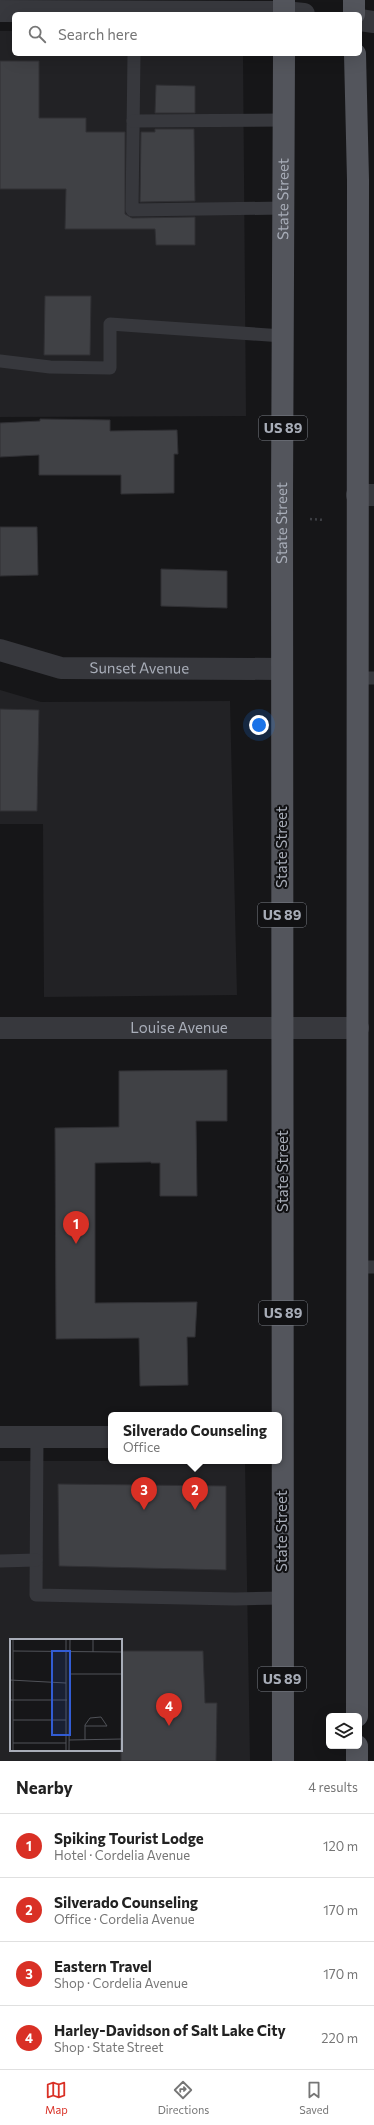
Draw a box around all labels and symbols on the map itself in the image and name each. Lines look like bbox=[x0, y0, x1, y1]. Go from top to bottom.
street label: State Street bbox=[273, 158, 292, 240]
road number: US 89 bbox=[259, 416, 307, 440]
street label: State Street bbox=[272, 482, 290, 564]
street label: Sunset Avenue bbox=[90, 658, 189, 677]
your location bbox=[249, 715, 269, 735]
street label: State Street bbox=[272, 806, 290, 888]
road number: US 89 bbox=[258, 903, 306, 927]
street label: Louise Avenue bbox=[130, 1018, 228, 1036]
street label: State Street bbox=[273, 1130, 291, 1212]
pin: 1 bbox=[63, 1211, 89, 1244]
road number: US 89 bbox=[259, 1301, 307, 1325]
pin: 3 bbox=[131, 1477, 157, 1510]
pin: 2 bbox=[182, 1477, 208, 1510]
street label: State Street bbox=[272, 1490, 290, 1572]
inset map bbox=[10, 1639, 122, 1751]
road number: US 89 bbox=[258, 1667, 306, 1691]
pin: 4 bbox=[156, 1693, 182, 1726]

